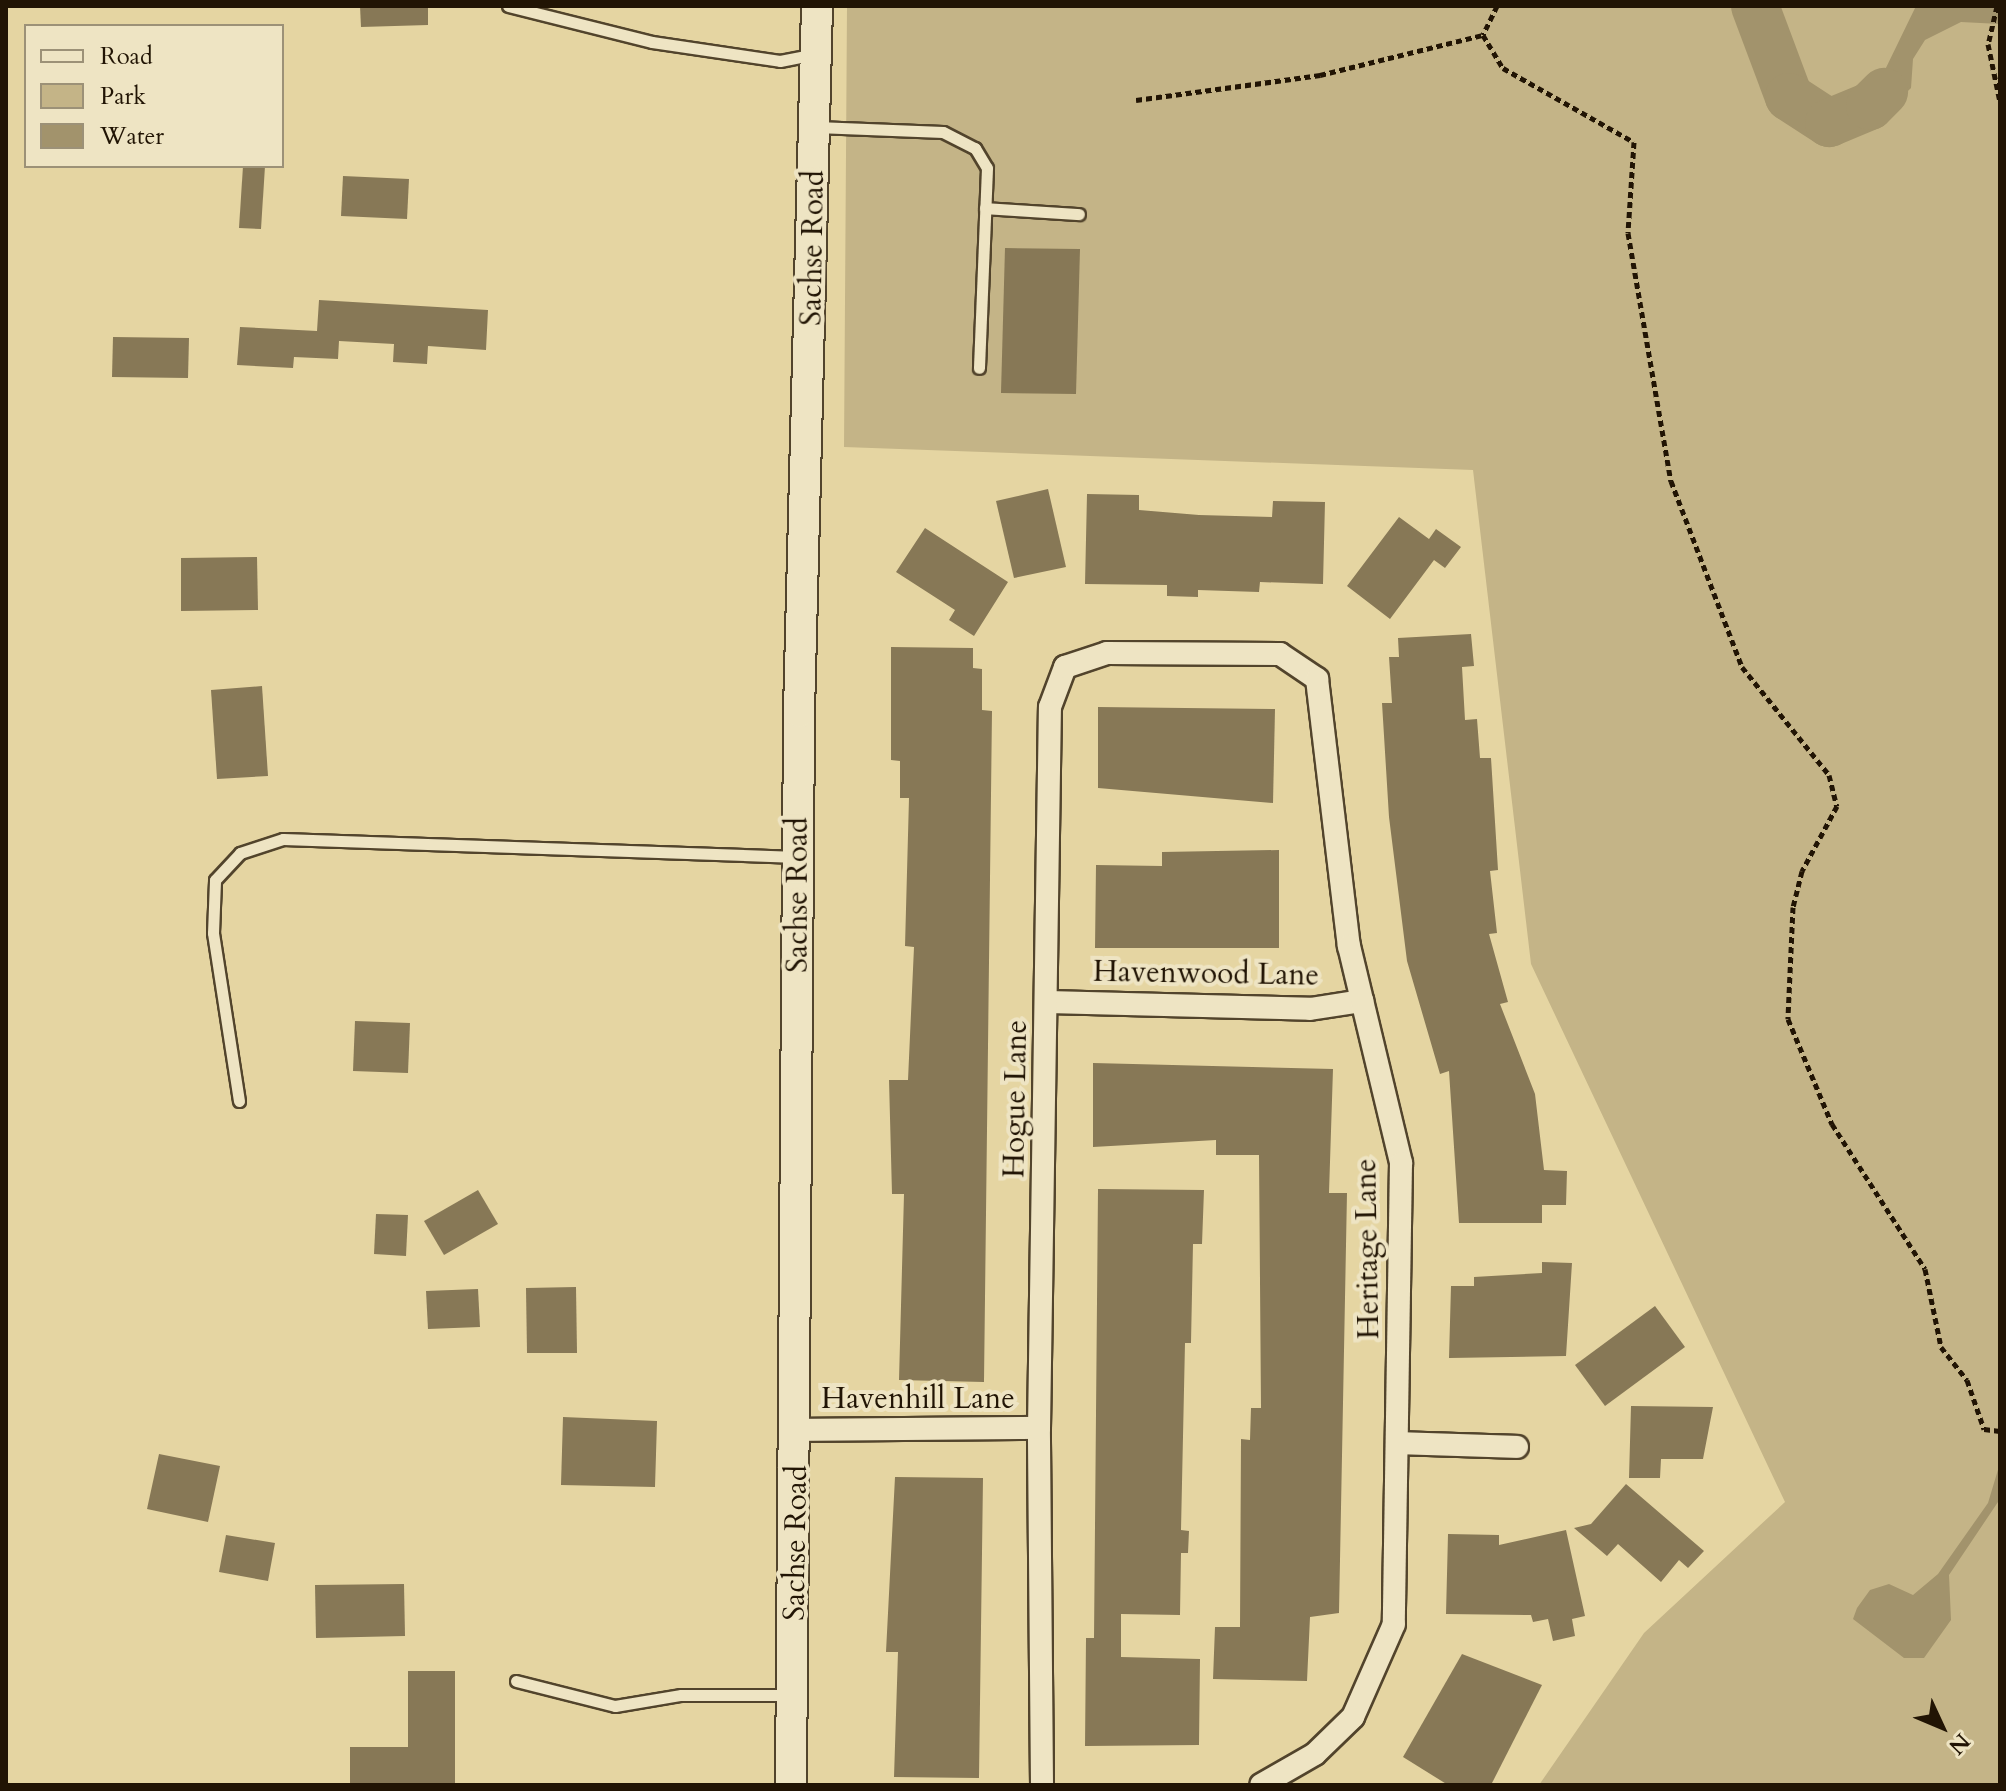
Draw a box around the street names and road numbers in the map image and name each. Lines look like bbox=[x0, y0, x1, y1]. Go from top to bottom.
street label: Sachse Road bbox=[794, 170, 832, 326]
street label: Sachse Road bbox=[780, 817, 816, 973]
street label: Havenwood Lane bbox=[1093, 954, 1319, 994]
street label: Hogue Lane bbox=[997, 1020, 1035, 1178]
street label: Heritage Lane bbox=[1348, 1158, 1388, 1340]
street label: Havenhill Lane bbox=[821, 1381, 1015, 1417]
street label: Sachse Road bbox=[777, 1465, 815, 1621]

